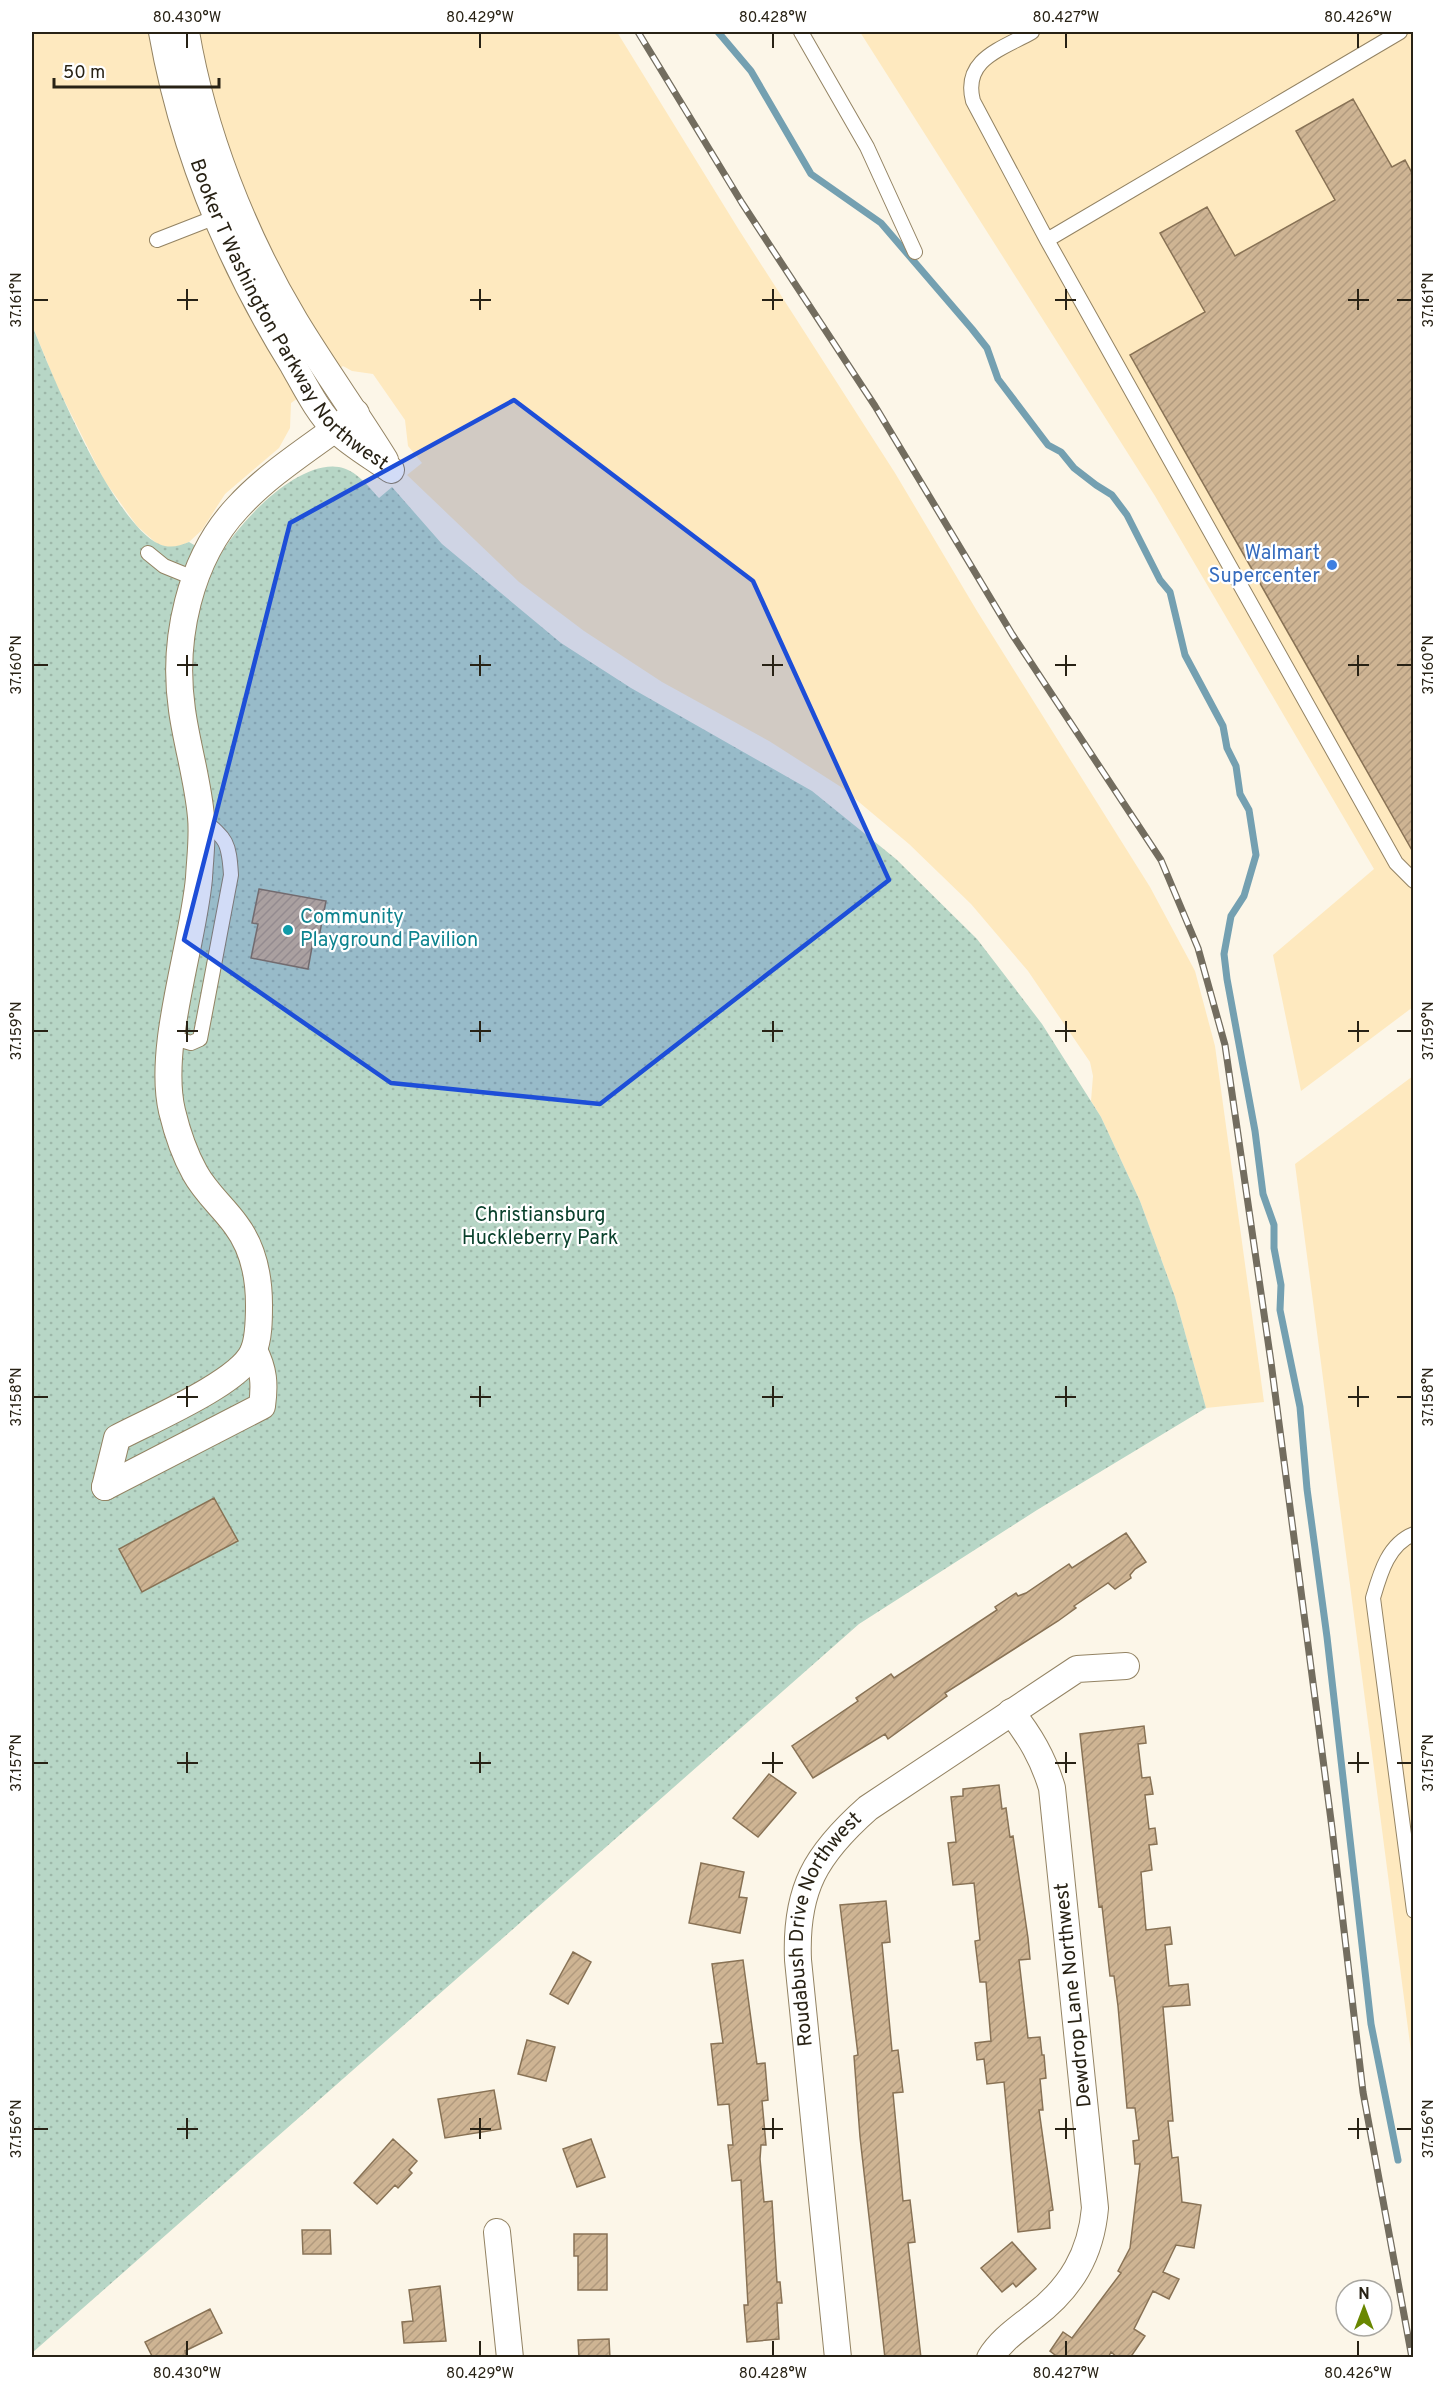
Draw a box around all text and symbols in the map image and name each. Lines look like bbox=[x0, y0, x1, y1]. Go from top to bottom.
text: 80.430°W bbox=[153, 9, 221, 28]
text: 80.429°W bbox=[446, 9, 514, 28]
text: 80.428°W bbox=[739, 9, 807, 28]
text: 80.427°W bbox=[1033, 9, 1099, 28]
text: 80.426°W bbox=[1324, 9, 1392, 28]
scale bar bbox=[54, 51, 219, 89]
text: 50 m bbox=[63, 62, 105, 85]
street label: Booker T Washington Parkway Northwest bbox=[183, 156, 393, 477]
text: 37.161°N bbox=[8, 272, 27, 328]
text: 37.161°N bbox=[1420, 272, 1439, 328]
place label: Walmart Supercenter bbox=[1209, 541, 1320, 590]
marker: Walmart Supercenter bbox=[1325, 558, 1339, 572]
text: 37.160°N bbox=[8, 635, 27, 695]
text: 37.160°N bbox=[1420, 635, 1439, 695]
place label: Community Playground Pavilion bbox=[300, 905, 478, 954]
marker: Community Playground Pavilion bbox=[281, 923, 295, 937]
text: 37.159°N bbox=[8, 1001, 27, 1061]
text: 37.159°N bbox=[1420, 1001, 1439, 1061]
park label: Christiansburg Huckleberry Park bbox=[462, 1203, 618, 1252]
text: 37.158°N bbox=[8, 1367, 27, 1427]
text: 37.158°N bbox=[1420, 1367, 1439, 1427]
text: 37.157°N bbox=[8, 1734, 27, 1792]
text: 37.157°N bbox=[1420, 1734, 1439, 1792]
street label: Roudabush Drive Northwest bbox=[785, 1807, 868, 2048]
street label: Dewdrop Lane Northwest bbox=[1049, 1881, 1099, 2109]
text: 37.156°N bbox=[8, 2099, 27, 2159]
text: 37.156°N bbox=[1420, 2099, 1439, 2159]
north arrow bbox=[1334, 2278, 1394, 2338]
text: N bbox=[1358, 2285, 1370, 2305]
text: 80.430°W bbox=[153, 2365, 221, 2384]
text: 80.429°W bbox=[446, 2365, 514, 2384]
text: 80.428°W bbox=[739, 2365, 807, 2384]
text: 80.427°W bbox=[1033, 2365, 1099, 2384]
text: 80.426°W bbox=[1324, 2365, 1392, 2384]

